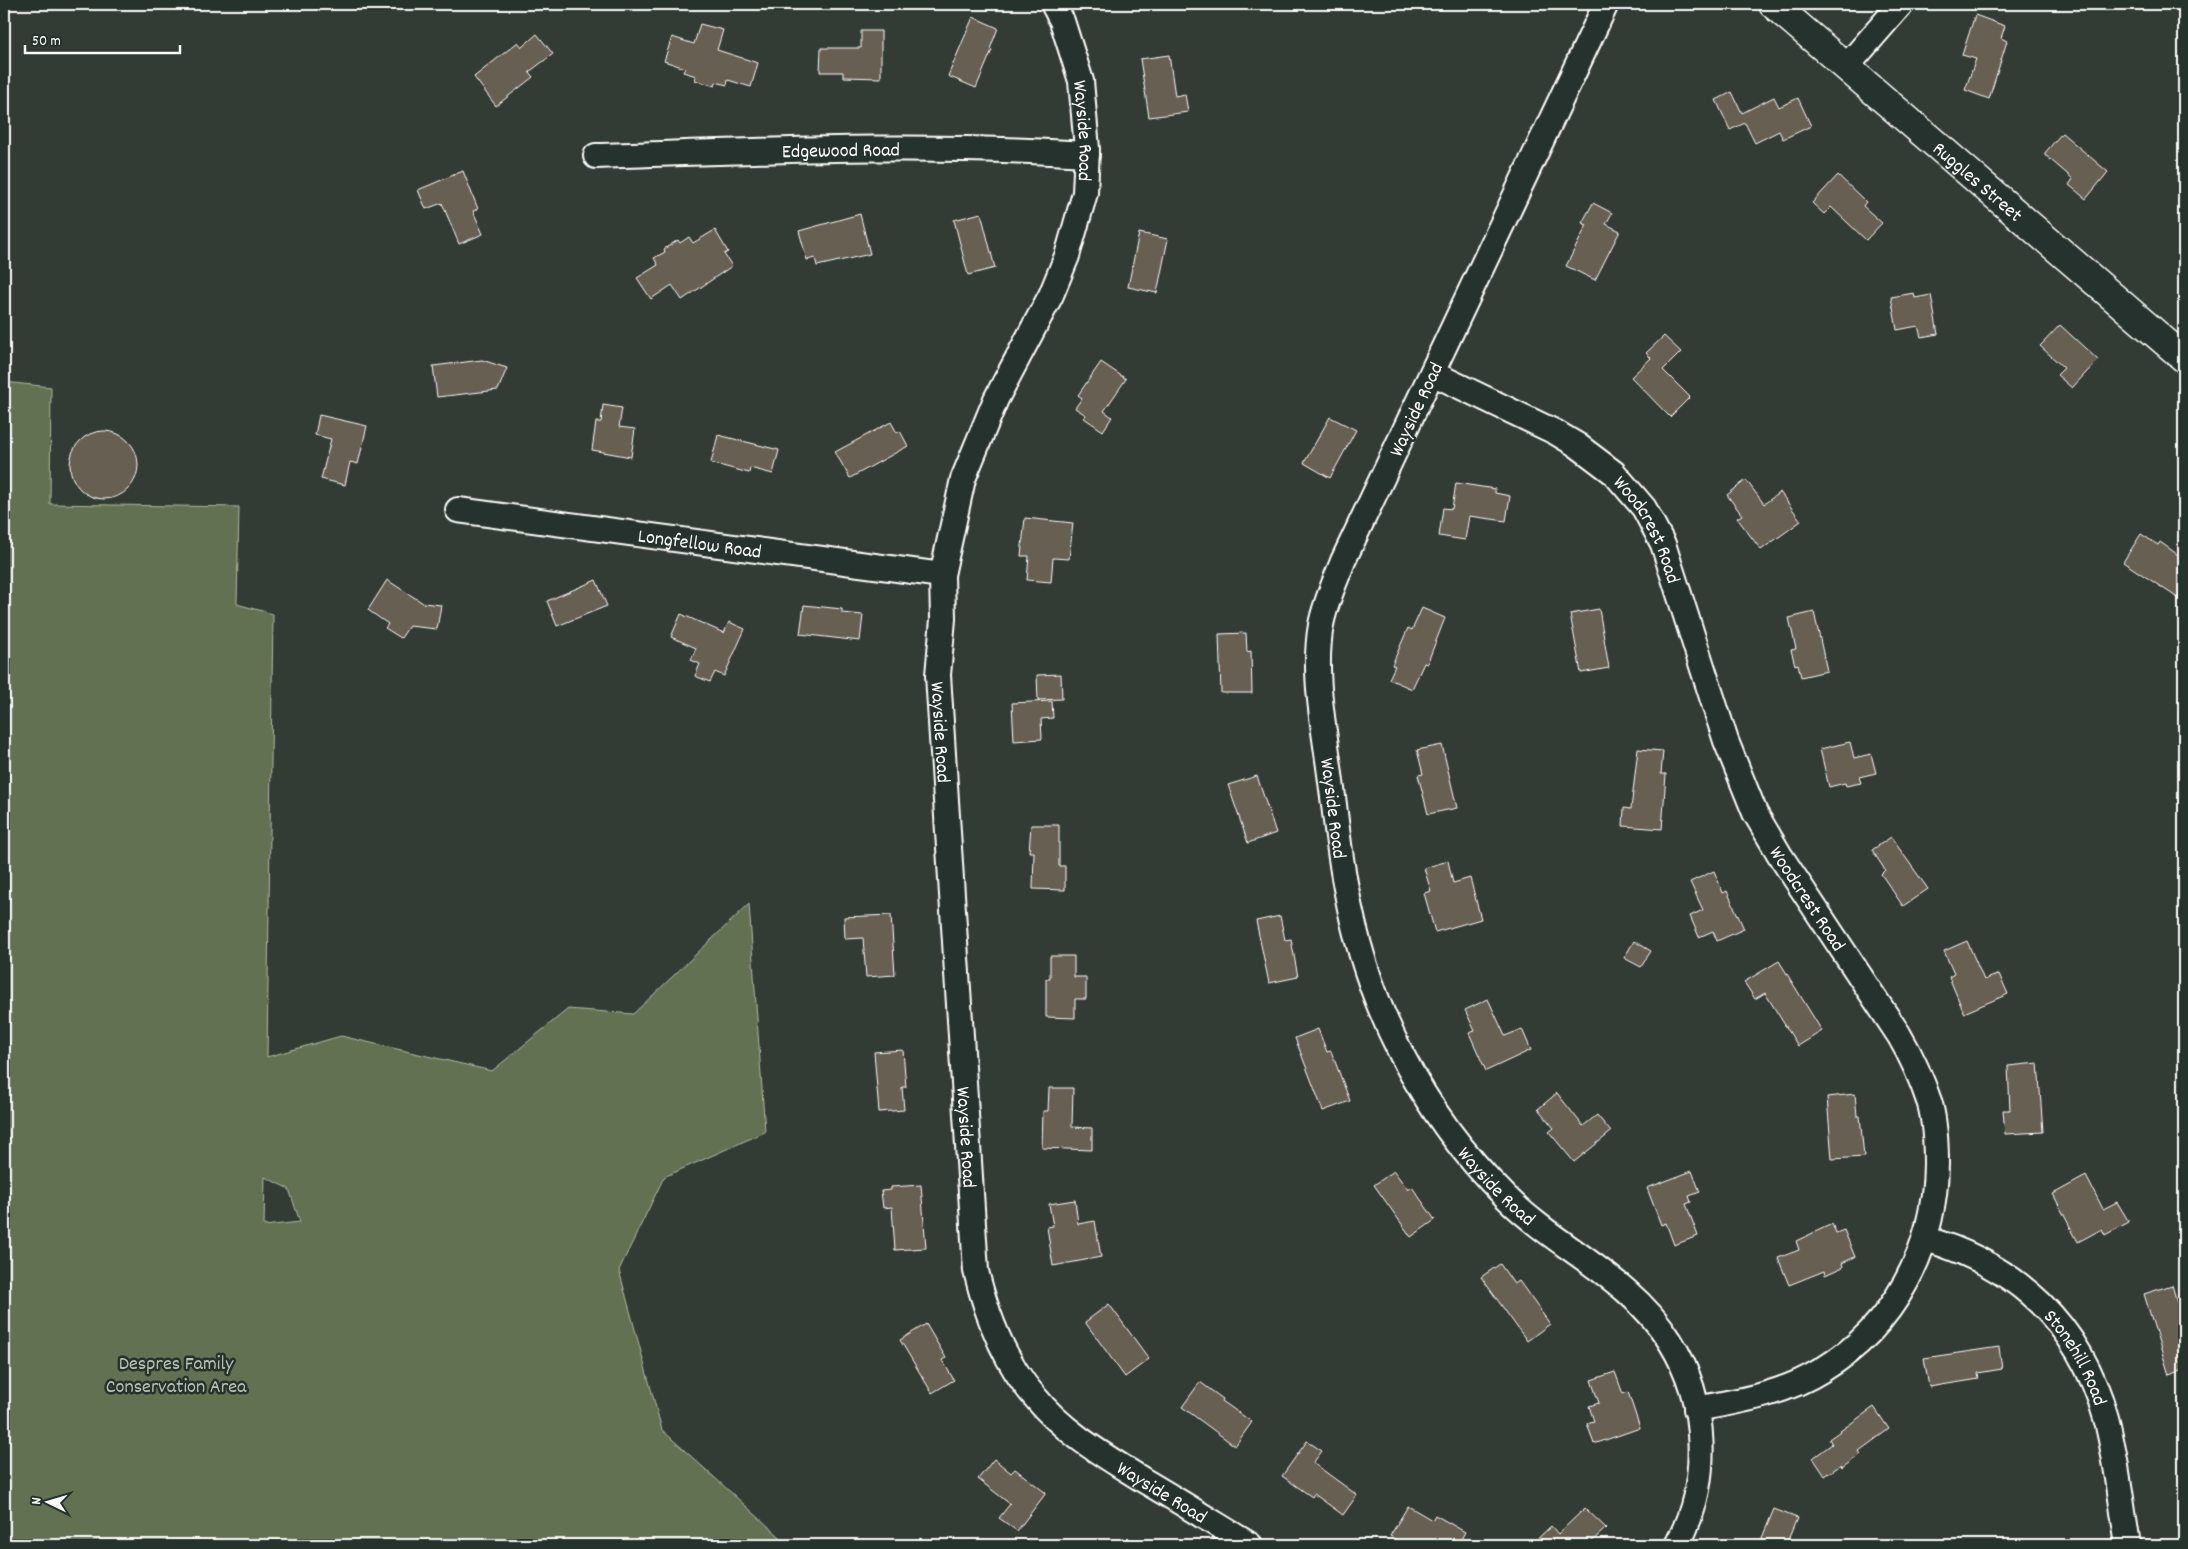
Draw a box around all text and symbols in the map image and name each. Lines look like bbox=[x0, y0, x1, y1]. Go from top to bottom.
scale bar bbox=[25, 22, 180, 54]
text: 50 m bbox=[32, 31, 61, 53]
street label: Wayside Road bbox=[1064, 79, 1098, 182]
street label: Ruggles Street bbox=[1925, 136, 2028, 230]
street label: Edgewood Road bbox=[782, 137, 900, 167]
street label: Wayside Road bbox=[1384, 358, 1452, 462]
street label: Woodcrest Road bbox=[1605, 471, 1686, 587]
street label: Longfellow Road bbox=[636, 523, 763, 568]
street label: Wayside Road bbox=[921, 681, 956, 784]
street label: Wayside Road bbox=[1311, 756, 1352, 861]
street label: Woodcrest Road bbox=[1761, 842, 1851, 958]
street label: Wayside Road bbox=[947, 1086, 982, 1189]
street label: Wayside Road bbox=[1449, 1142, 1540, 1234]
street label: Stonehill Road bbox=[2036, 1304, 2112, 1410]
park label: Despres Family Conservation Area bbox=[106, 1351, 247, 1402]
street label: Wayside Road bbox=[1110, 1456, 1211, 1532]
north arrow bbox=[22, 1476, 72, 1526]
text: N bbox=[27, 1497, 47, 1505]

